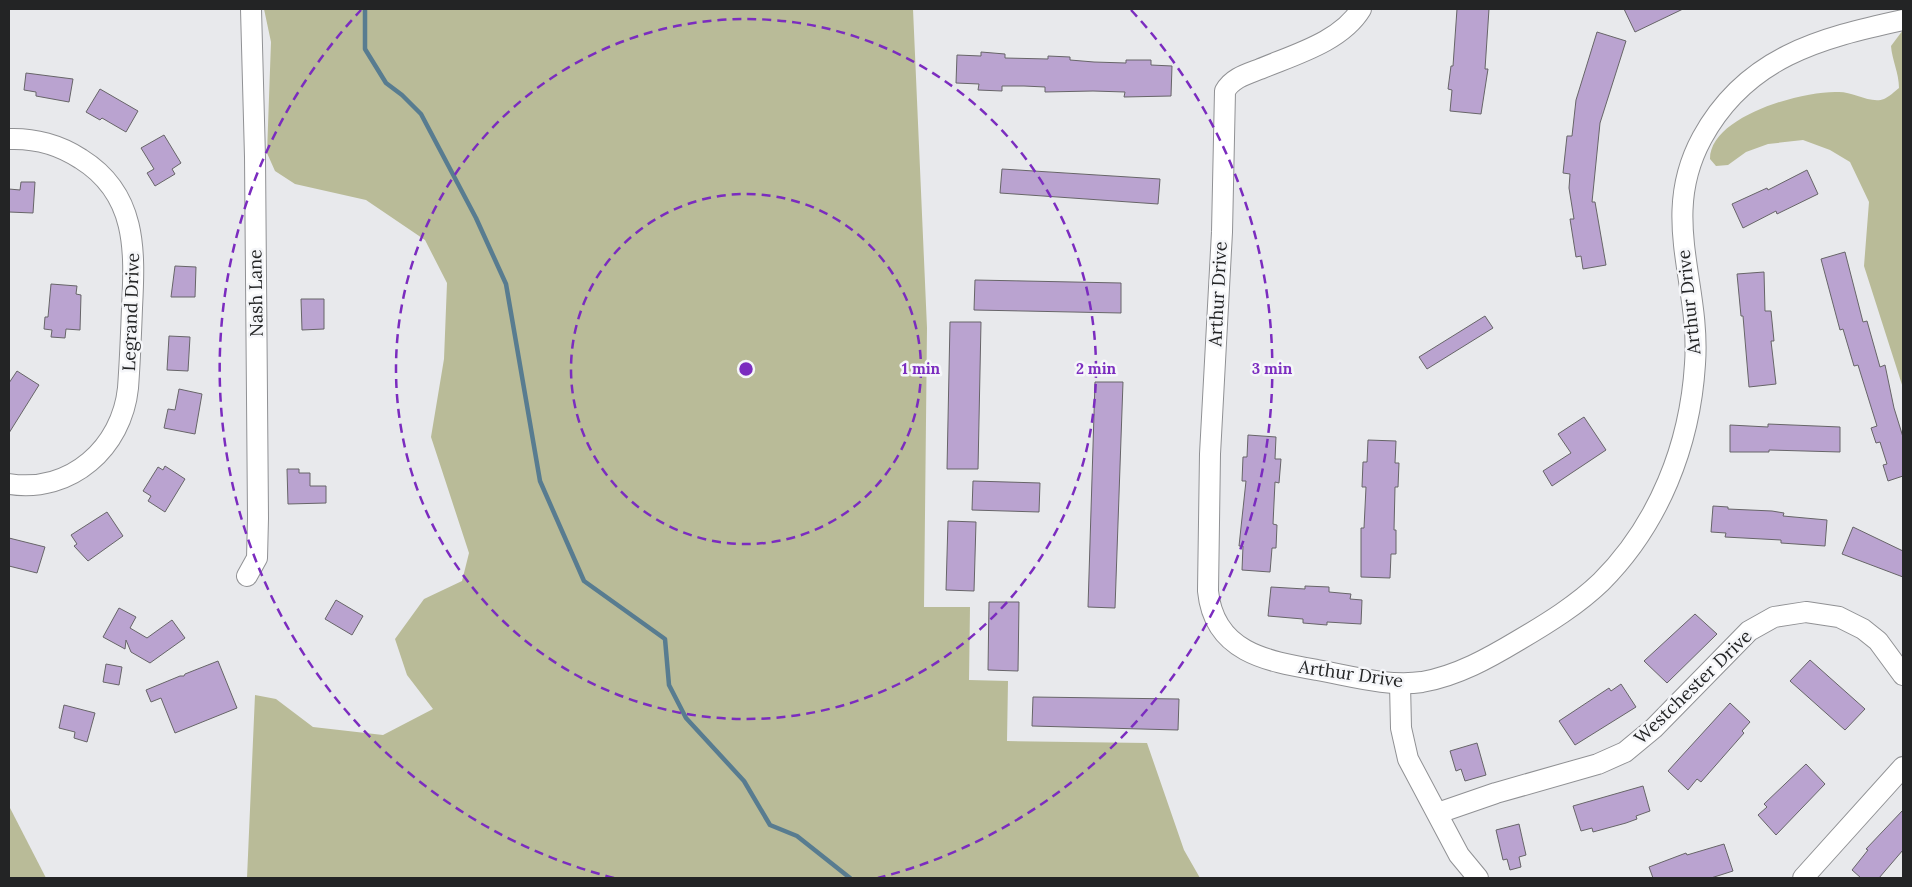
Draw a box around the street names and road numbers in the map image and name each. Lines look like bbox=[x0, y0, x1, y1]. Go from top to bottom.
street label: Arthur Drive bbox=[1203, 241, 1232, 348]
street label: Arthur Drive bbox=[1672, 248, 1706, 357]
street label: Nash Lane bbox=[243, 249, 268, 337]
street label: Legrand Drive bbox=[117, 252, 144, 372]
street label: Westchester Drive bbox=[1629, 624, 1757, 749]
street label: Arthur Drive bbox=[1296, 655, 1405, 692]

